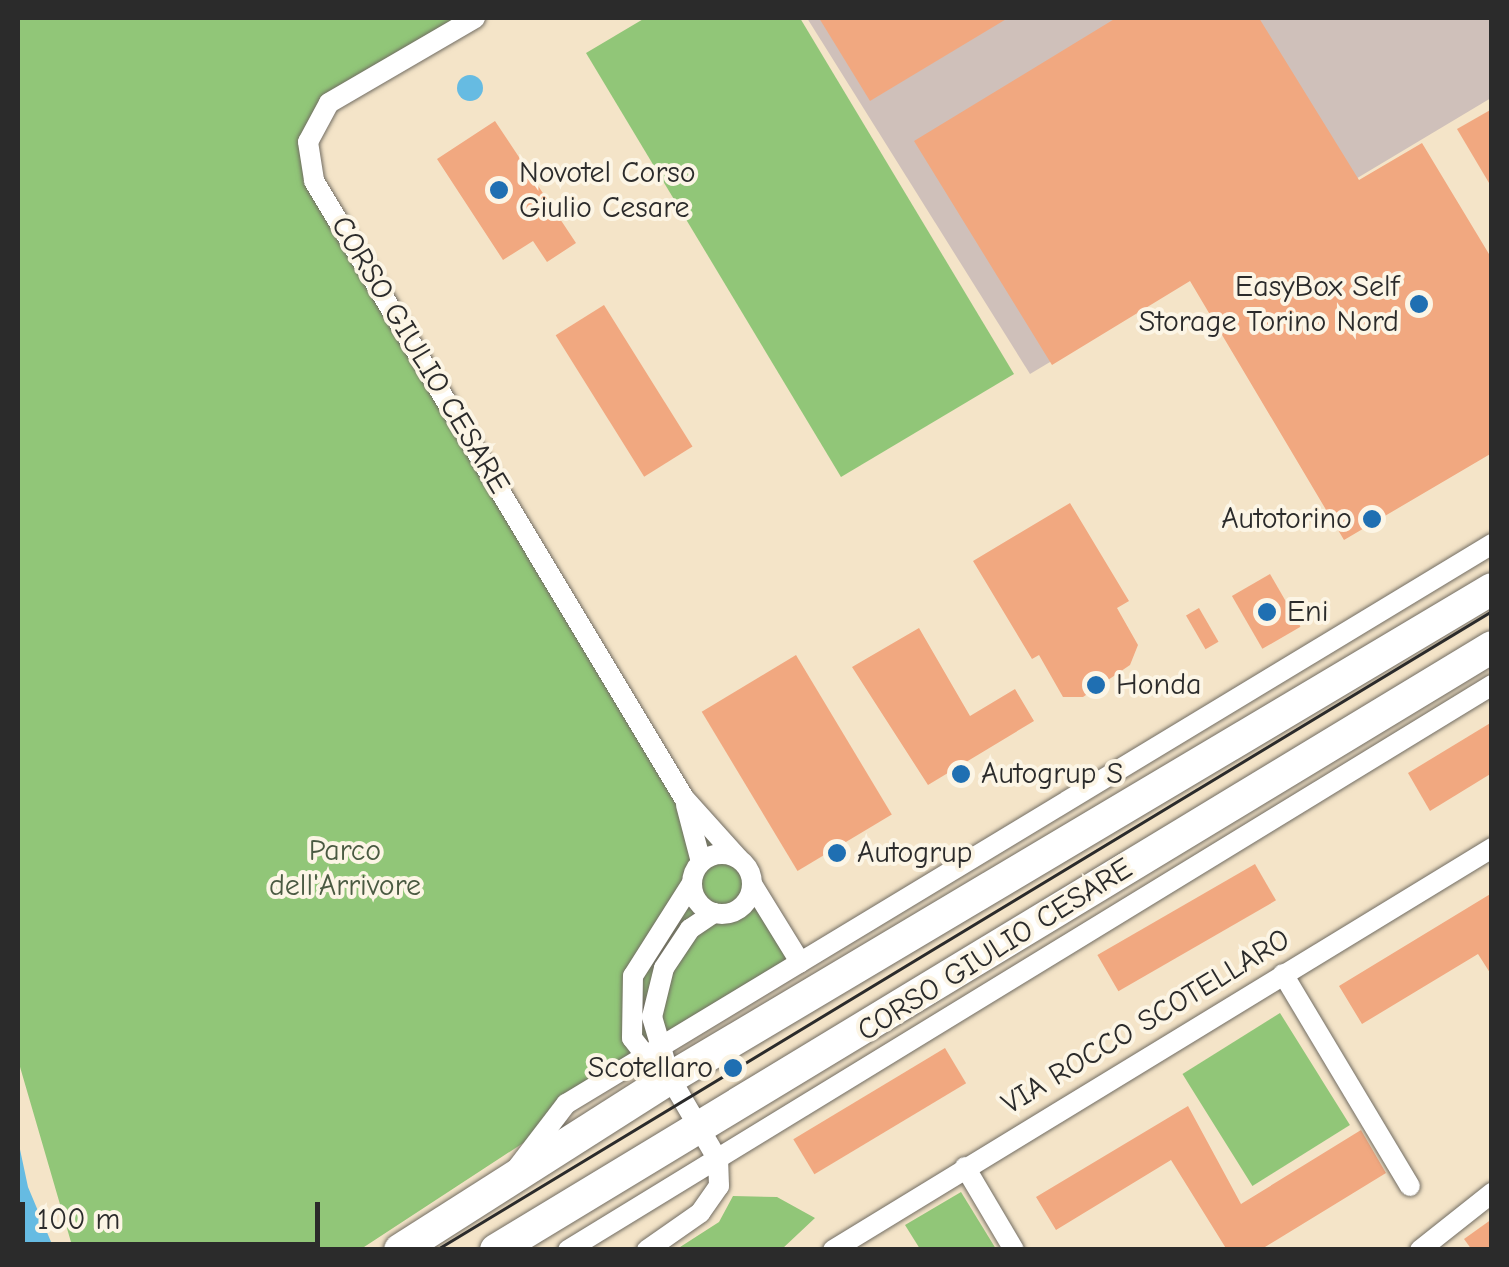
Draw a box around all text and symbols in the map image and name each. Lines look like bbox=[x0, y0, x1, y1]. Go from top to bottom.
place label: Novotel Corso Giulio Cesare bbox=[519, 155, 696, 226]
marker: Novotel Corso Giulio Cesare bbox=[488, 179, 510, 201]
street label: CORSO GIULIO CESARE bbox=[323, 210, 517, 500]
place label: EasyBox Self Storage Torino Nord bbox=[1139, 269, 1399, 340]
marker: EasyBox Self Storage Torino Nord bbox=[1408, 293, 1430, 315]
place label: Autotorino bbox=[1221, 501, 1352, 537]
marker: Autotorino bbox=[1361, 508, 1383, 530]
place label: Eni bbox=[1287, 594, 1328, 630]
marker: Eni bbox=[1256, 601, 1278, 623]
place label: Honda bbox=[1116, 667, 1202, 703]
marker: Honda bbox=[1085, 674, 1107, 696]
place label: Autogrup S bbox=[981, 756, 1123, 792]
marker: Autogrup S bbox=[950, 763, 972, 785]
park label: Parco dell'Arrivore bbox=[269, 833, 421, 904]
place label: Autogrup bbox=[857, 835, 972, 871]
marker: Autogrup bbox=[826, 842, 848, 864]
street label: CORSO GIULIO CESARE bbox=[851, 851, 1139, 1049]
street label: VIA ROCCO SCOTELLARO bbox=[995, 922, 1297, 1122]
place label: Scotellaro bbox=[588, 1050, 713, 1086]
marker: Scotellaro bbox=[722, 1057, 744, 1079]
scale bar bbox=[25, 1182, 325, 1244]
text: 100 m bbox=[37, 1202, 120, 1237]

